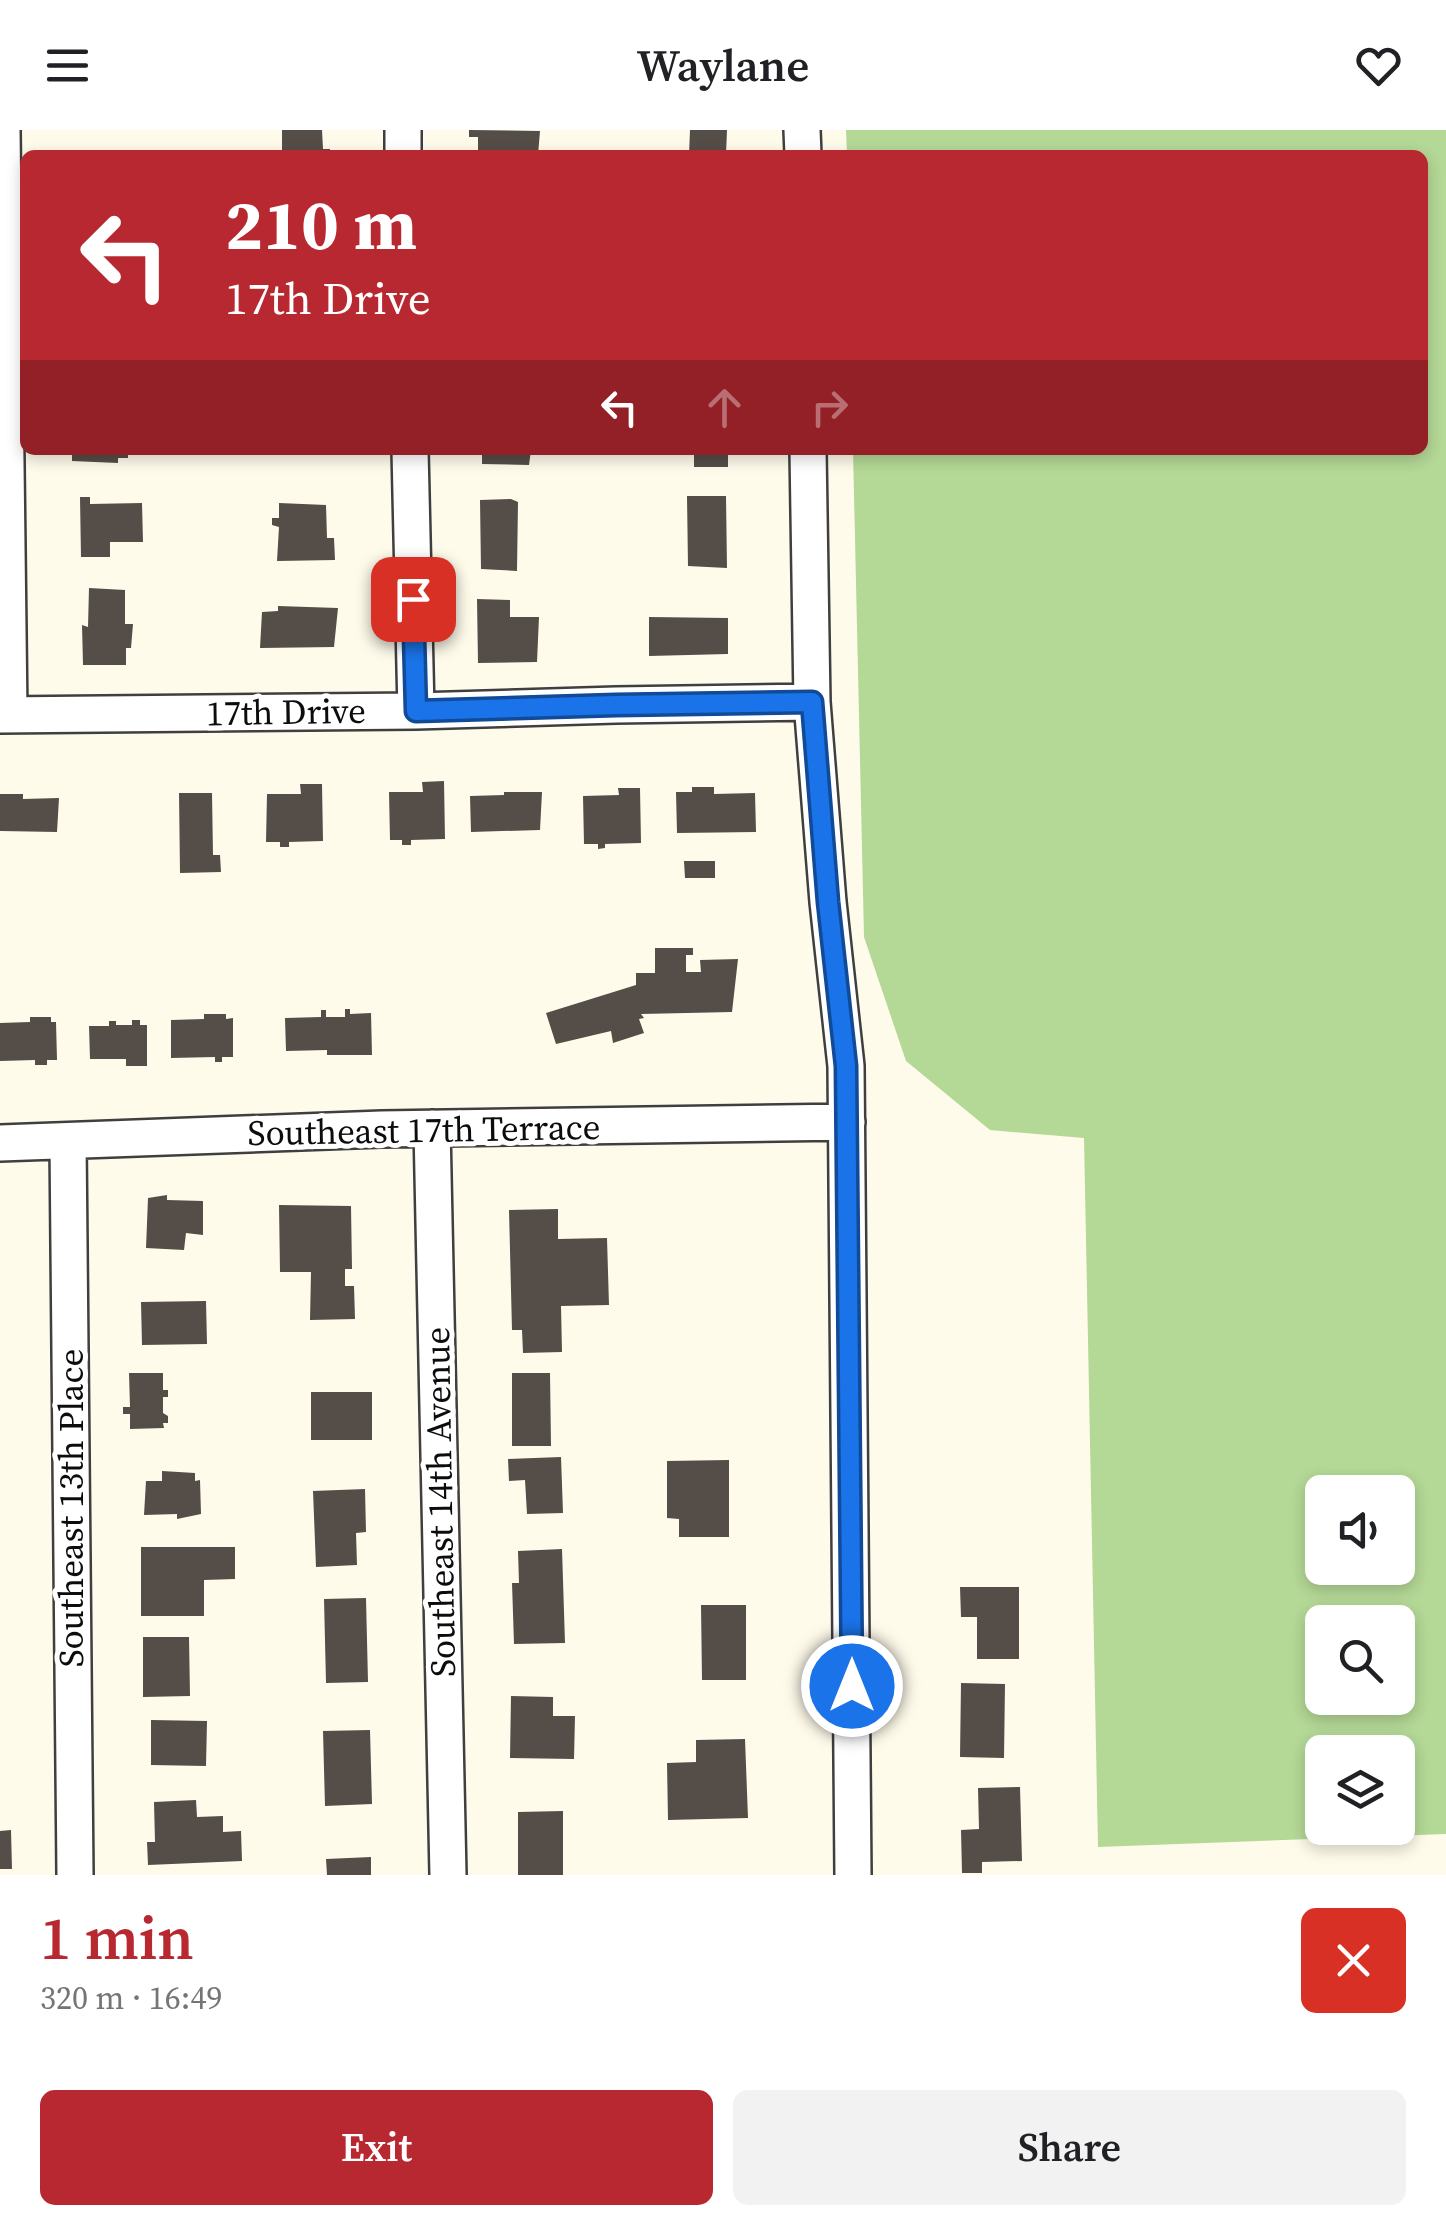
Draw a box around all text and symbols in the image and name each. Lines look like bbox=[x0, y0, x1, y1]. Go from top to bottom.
text: Waylane bbox=[637, 34, 809, 96]
icon: menu bbox=[40, 38, 95, 93]
icon: heart bbox=[1351, 38, 1406, 93]
text: 210 m bbox=[225, 176, 417, 272]
icon: left bbox=[60, 190, 190, 320]
text: 17th Drive bbox=[225, 267, 431, 329]
icon: left bbox=[592, 380, 647, 435]
icon: ahead bbox=[697, 380, 752, 435]
icon: right bbox=[802, 380, 857, 435]
pin bbox=[371, 557, 456, 642]
icon: arrive bbox=[386, 572, 441, 627]
street label: 17th Drive bbox=[206, 687, 366, 737]
street label: Southeast 17th Terrace bbox=[247, 1103, 601, 1157]
street label: Southeast 14th Avenue bbox=[413, 1327, 467, 1677]
street label: Southeast 13th Place bbox=[47, 1349, 95, 1667]
map controls bbox=[1305, 1475, 1415, 1845]
button: sound bbox=[1305, 1475, 1415, 1585]
button: search bbox=[1305, 1605, 1415, 1715]
position arrow bbox=[800, 1634, 904, 1738]
button: layers bbox=[1305, 1735, 1415, 1845]
text: 1 min bbox=[40, 1897, 194, 1979]
button: close bbox=[1301, 1908, 1406, 2013]
text: 320 m · 16:49 bbox=[40, 1976, 222, 2020]
button: Exit bbox=[40, 2090, 713, 2205]
button: Share bbox=[733, 2090, 1406, 2205]

